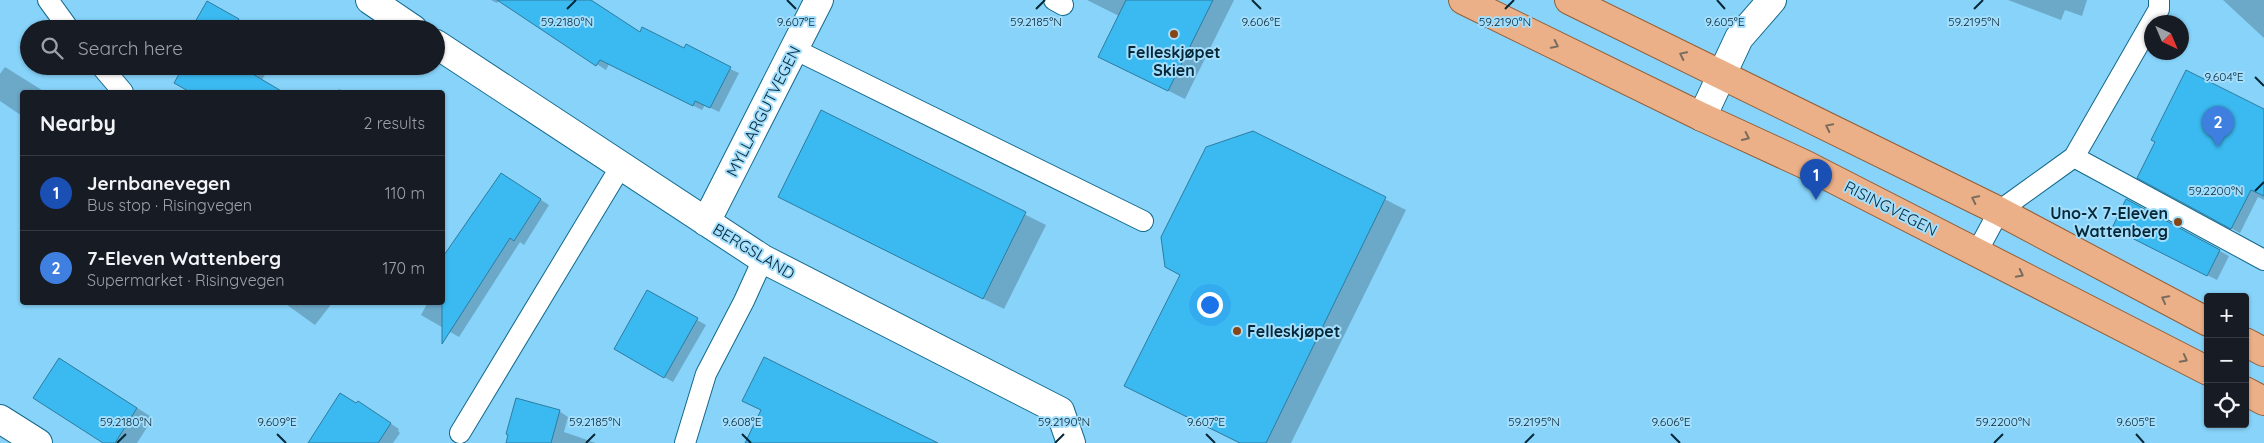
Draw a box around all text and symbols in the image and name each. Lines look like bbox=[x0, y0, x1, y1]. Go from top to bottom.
text: 59.2180°N bbox=[541, 14, 593, 29]
text: 9.607°E bbox=[777, 14, 815, 29]
text: 59.2185°N bbox=[1010, 14, 1062, 29]
text: 9.606°E bbox=[1241, 14, 1281, 29]
text: 59.2190°N bbox=[1479, 14, 1531, 29]
text: 9.605°E bbox=[1705, 14, 1745, 29]
text: 59.2195°N bbox=[1948, 14, 2000, 29]
north arrow bbox=[2144, 15, 2189, 60]
search box bbox=[20, 20, 445, 75]
marker: Felleskjøpet Skien bbox=[1168, 28, 1180, 40]
icon: search bbox=[38, 34, 66, 62]
text: Search here bbox=[78, 36, 183, 60]
one-way arrow bbox=[1550, 39, 1559, 49]
street label: MYLLARGUTVEGEN bbox=[721, 42, 805, 180]
place label: Felleskjøpet Skien bbox=[1127, 42, 1221, 80]
one-way arrow bbox=[1679, 51, 1688, 61]
text: 9.604°E bbox=[2204, 69, 2244, 84]
pin: 2 bbox=[2202, 106, 2234, 147]
text: Nearby bbox=[40, 110, 116, 136]
text: 2 results bbox=[363, 113, 425, 133]
one-way arrow bbox=[1825, 123, 1834, 133]
one-way arrow bbox=[1741, 131, 1750, 141]
pin: 1 bbox=[1800, 159, 1832, 200]
text: Jernbanevegen bbox=[87, 171, 231, 195]
street label: RISINGVEGEN bbox=[1841, 176, 1941, 240]
text: 1 bbox=[53, 183, 59, 203]
text: 110 m bbox=[385, 183, 425, 203]
text: 59.2200°N bbox=[2188, 183, 2244, 198]
text: Bus stop · Risingvegen bbox=[87, 195, 252, 215]
one-way arrow bbox=[1971, 195, 1980, 205]
place label: Uno-X 7-Eleven Wattenberg bbox=[2050, 203, 2168, 241]
marker: Uno-X 7-Eleven Wattenberg bbox=[2172, 216, 2184, 228]
street label: BERGSLAND bbox=[709, 219, 799, 283]
text: 7-Eleven Wattenberg bbox=[87, 246, 281, 270]
text: 2 bbox=[51, 258, 61, 278]
text: 170 m bbox=[382, 258, 425, 278]
one-way arrow bbox=[2015, 268, 2024, 278]
text: Supermarket · Risingvegen bbox=[87, 270, 285, 290]
your location bbox=[1197, 292, 1223, 318]
map controls bbox=[2204, 293, 2249, 428]
button: + bbox=[2204, 293, 2249, 338]
one-way arrow bbox=[2161, 295, 2170, 305]
place label: Felleskjøpet bbox=[1247, 321, 1340, 341]
marker: Felleskjøpet bbox=[1231, 325, 1243, 337]
button: − bbox=[2204, 338, 2249, 383]
one-way arrow bbox=[2179, 353, 2188, 363]
button: locate bbox=[2204, 383, 2249, 428]
text: 59.2180°N bbox=[100, 414, 152, 429]
text: 9.609°E bbox=[257, 414, 297, 429]
text: 59.2185°N bbox=[569, 414, 621, 429]
text: 9.608°E bbox=[722, 414, 762, 429]
text: 59.2190°N bbox=[1038, 414, 1090, 429]
text: 9.607°E bbox=[1187, 414, 1225, 429]
text: 59.2195°N bbox=[1508, 414, 1560, 429]
text: 9.606°E bbox=[1651, 414, 1691, 429]
text: 59.2200°N bbox=[1975, 414, 2031, 429]
text: 9.605°E bbox=[2116, 414, 2156, 429]

